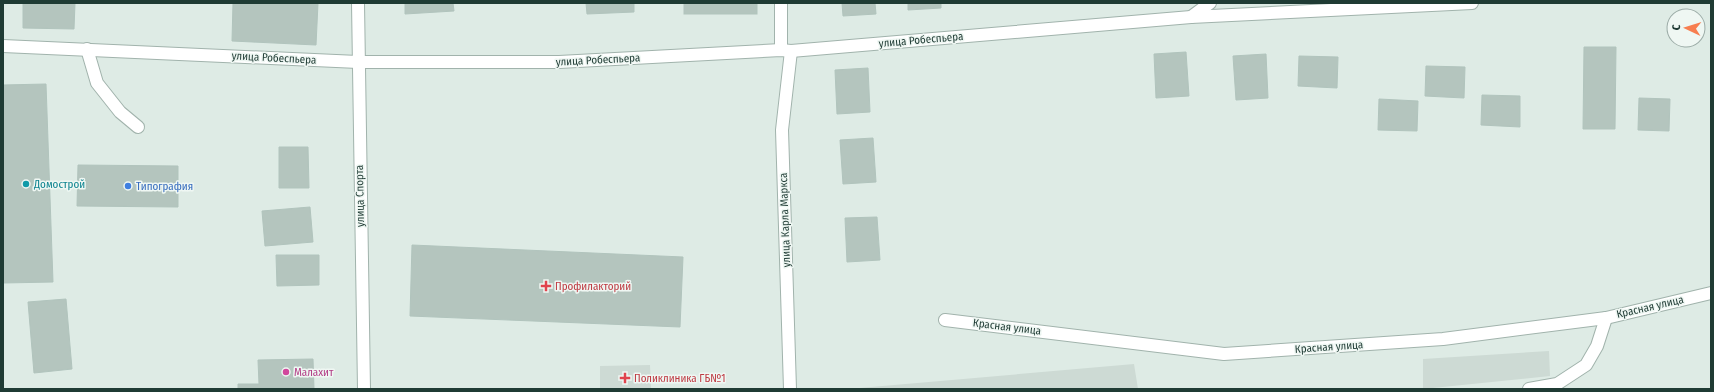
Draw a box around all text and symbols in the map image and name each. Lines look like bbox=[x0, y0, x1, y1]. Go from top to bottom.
north arrow bbox=[1666, 8, 1706, 48]
text: С bbox=[1670, 24, 1683, 31]
street label: улица Робеспьера bbox=[878, 30, 964, 50]
street label: улица Робеспьера bbox=[231, 49, 317, 67]
street label: улица Робеспьера bbox=[555, 51, 641, 69]
street label: улица Спорта bbox=[353, 165, 367, 227]
street label: улица Карла Маркса bbox=[777, 172, 793, 268]
place label: Домострой bbox=[33, 178, 85, 191]
marker: Домострой bbox=[21, 179, 31, 189]
place label: Типография bbox=[136, 180, 193, 193]
marker: Типография bbox=[123, 181, 133, 191]
marker: Профилакторий bbox=[540, 280, 552, 292]
place label: Профилакторий bbox=[555, 280, 631, 293]
street label: Красная улица bbox=[1615, 293, 1685, 321]
street label: Красная улица bbox=[972, 316, 1042, 338]
street label: Красная улица bbox=[1294, 338, 1364, 356]
place label: Малахит bbox=[294, 366, 334, 379]
marker: Малахит bbox=[281, 367, 291, 377]
marker: Поликлиника ГБ№1 bbox=[619, 372, 631, 384]
place label: Поликлиника ГБ№1 bbox=[634, 372, 726, 385]

